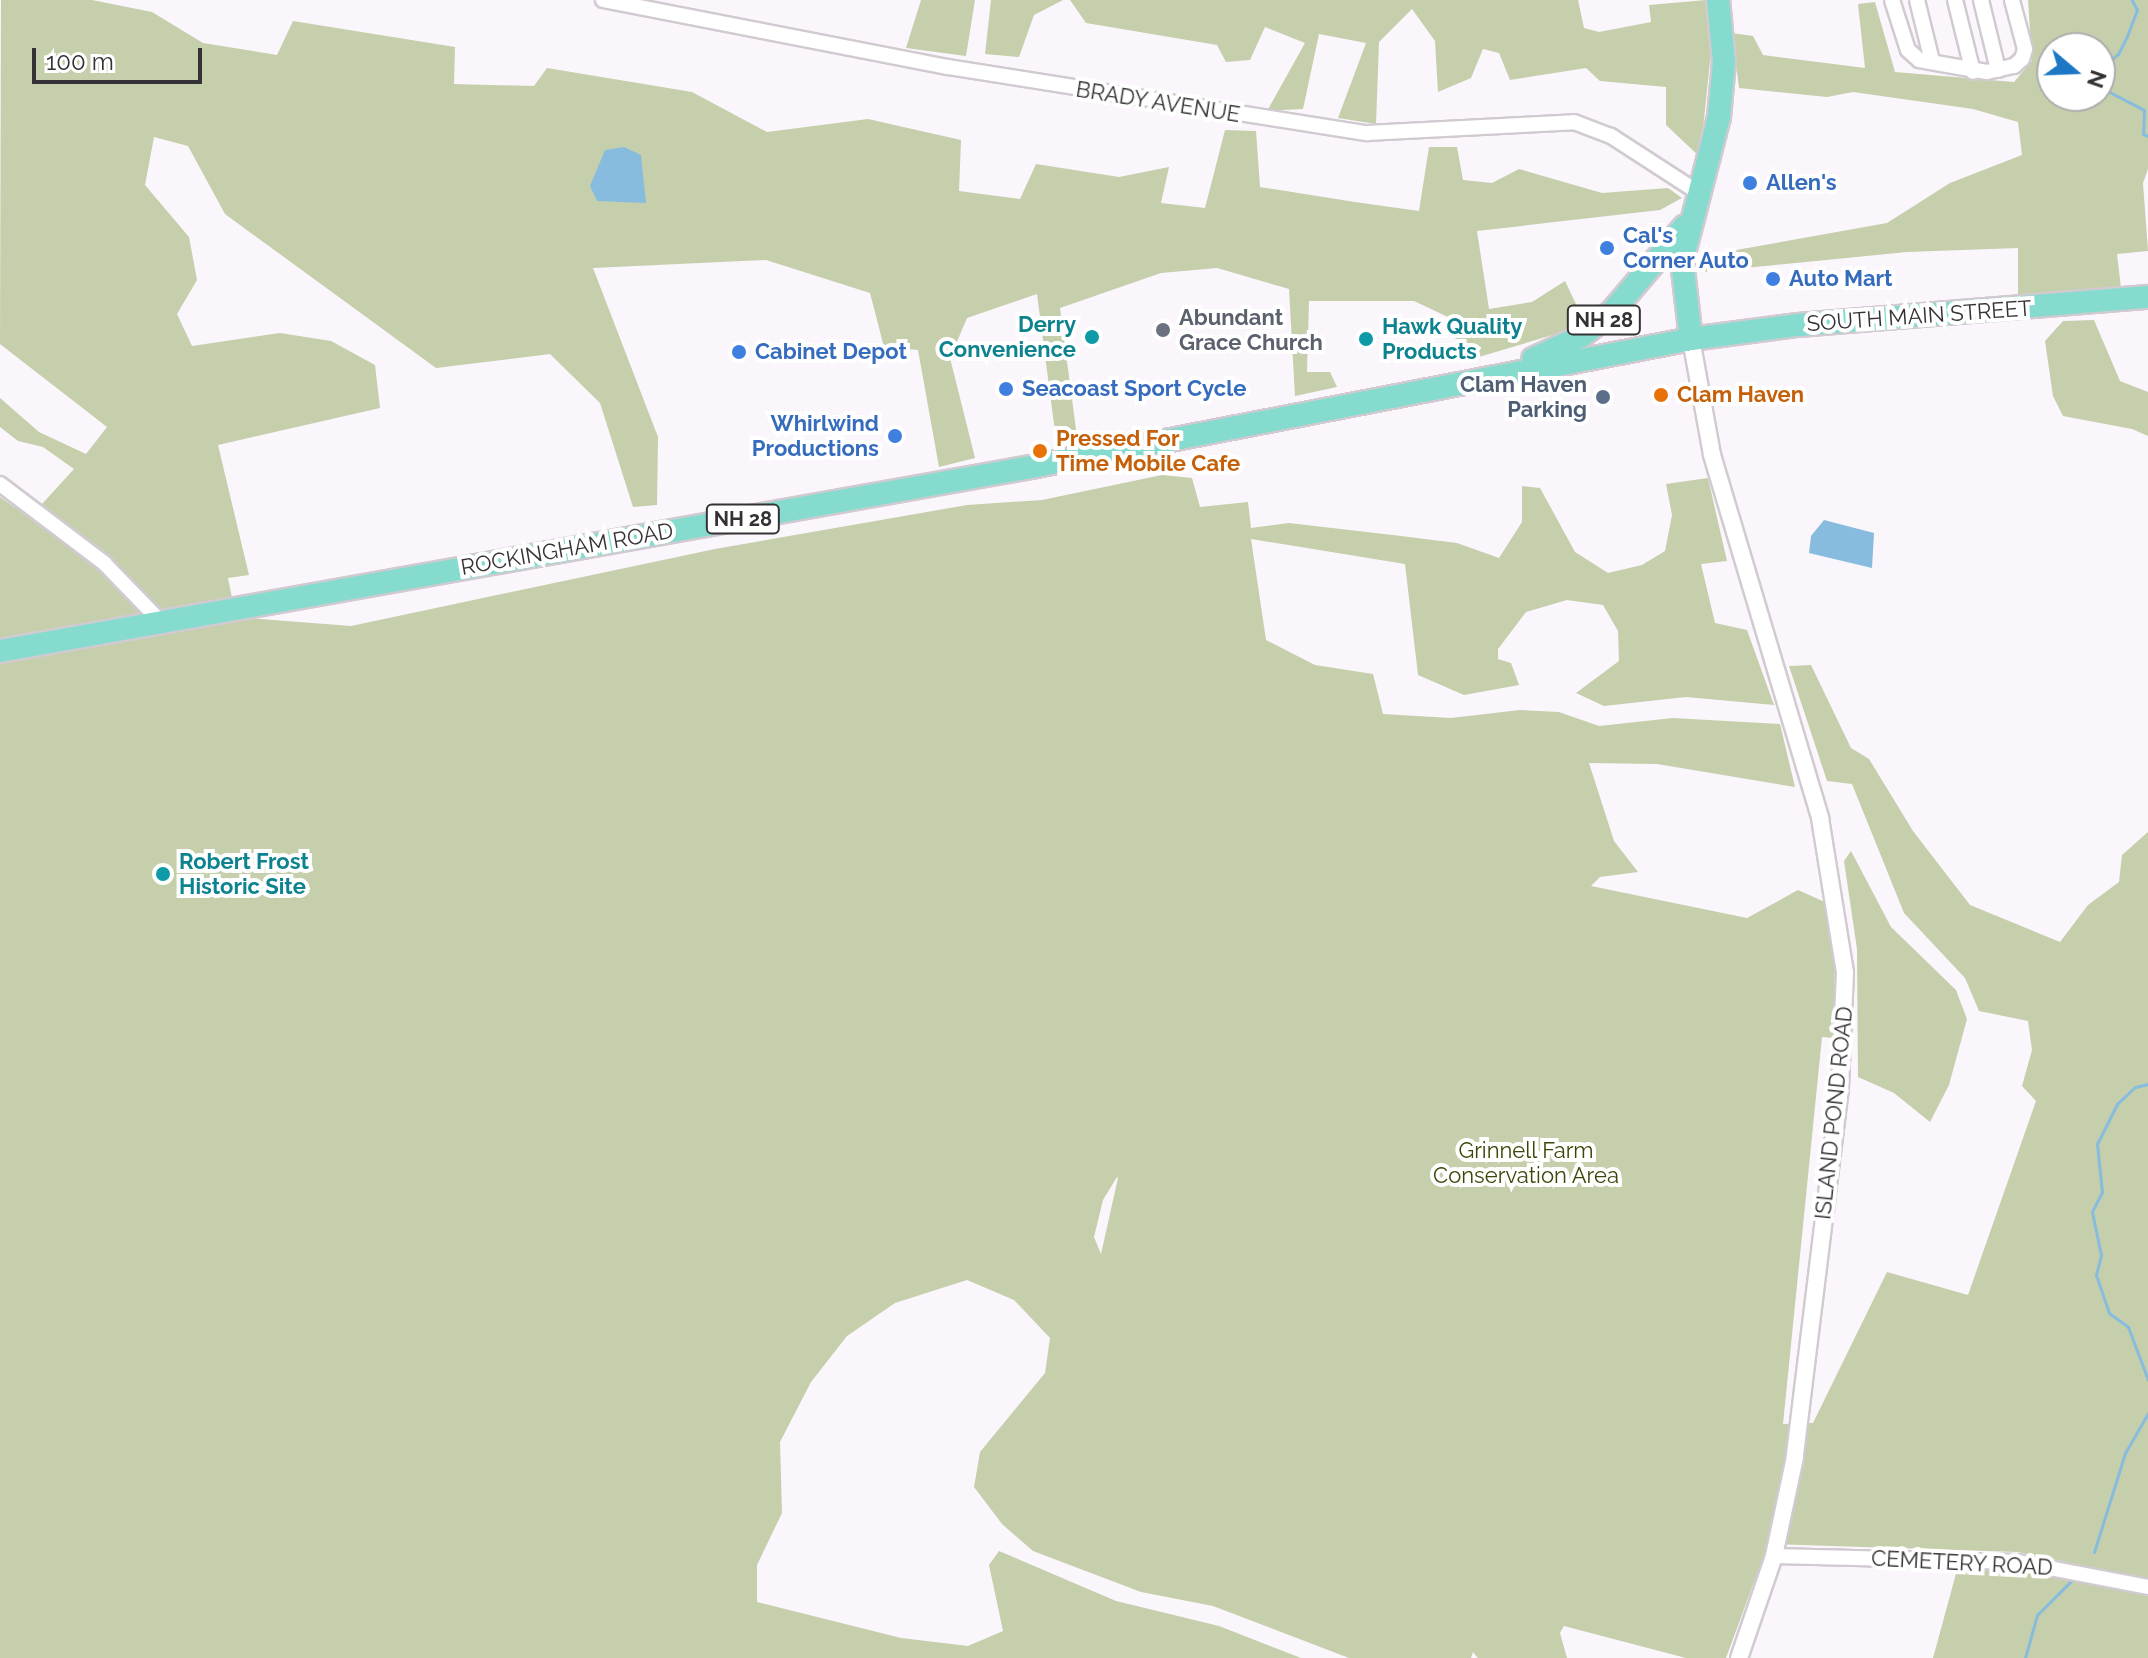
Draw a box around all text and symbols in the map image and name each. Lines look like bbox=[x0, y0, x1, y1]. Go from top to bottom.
scale bar bbox=[36, 32, 206, 82]
north arrow bbox=[2036, 32, 2116, 112]
text: 100 m bbox=[46, 47, 114, 76]
text: N bbox=[2082, 67, 2112, 91]
street label: BRADY AVENUE bbox=[1073, 76, 1243, 128]
place label: Allen's bbox=[1766, 170, 1837, 196]
marker: Allen's bbox=[1741, 174, 1759, 192]
place label: Cal's Corner Auto bbox=[1623, 222, 1750, 274]
marker: Cal's Corner Auto bbox=[1598, 239, 1616, 257]
place label: Auto Mart bbox=[1789, 266, 1893, 292]
marker: Auto Mart bbox=[1764, 270, 1782, 288]
street label: SOUTH MAIN STREET bbox=[1806, 295, 2032, 337]
place label: Abundant Grace Church bbox=[1179, 304, 1323, 356]
road number: NH 28 bbox=[1566, 304, 1642, 336]
place label: Derry Convenience bbox=[939, 311, 1076, 362]
place label: Hawk Quality Products bbox=[1382, 313, 1522, 364]
marker: Abundant Grace Church bbox=[1154, 321, 1172, 339]
marker: Derry Convenience bbox=[1083, 328, 1101, 346]
marker: Hawk Quality Products bbox=[1357, 330, 1375, 348]
place label: Cabinet Depot bbox=[755, 339, 907, 365]
marker: Cabinet Depot bbox=[730, 343, 748, 361]
place label: Clam Haven Parking bbox=[1460, 371, 1587, 422]
place label: Seacoast Sport Cycle bbox=[1022, 376, 1246, 402]
marker: Seacoast Sport Cycle bbox=[997, 380, 1015, 398]
place label: Clam Haven bbox=[1677, 382, 1804, 408]
marker: Clam Haven bbox=[1652, 386, 1670, 404]
marker: Clam Haven Parking bbox=[1594, 388, 1612, 406]
place label: Whirlwind Productions bbox=[752, 410, 879, 462]
place label: Pressed For Time Mobile Cafe bbox=[1056, 425, 1240, 476]
marker: Whirlwind Productions bbox=[886, 427, 904, 445]
marker: Pressed For Time Mobile Cafe bbox=[1031, 442, 1049, 460]
road number: NH 28 bbox=[705, 503, 781, 535]
street label: ROCKINGHAM ROAD bbox=[459, 517, 675, 581]
place label: Robert Frost Historic Site bbox=[179, 848, 309, 900]
marker: Robert Frost Historic Site bbox=[154, 865, 172, 883]
street label: ISLAND POND ROAD bbox=[1810, 1005, 1858, 1221]
park label: Grinnell Farm Conservation Area bbox=[1433, 1137, 1619, 1188]
street label: CEMETERY ROAD bbox=[1870, 1545, 2054, 1581]

